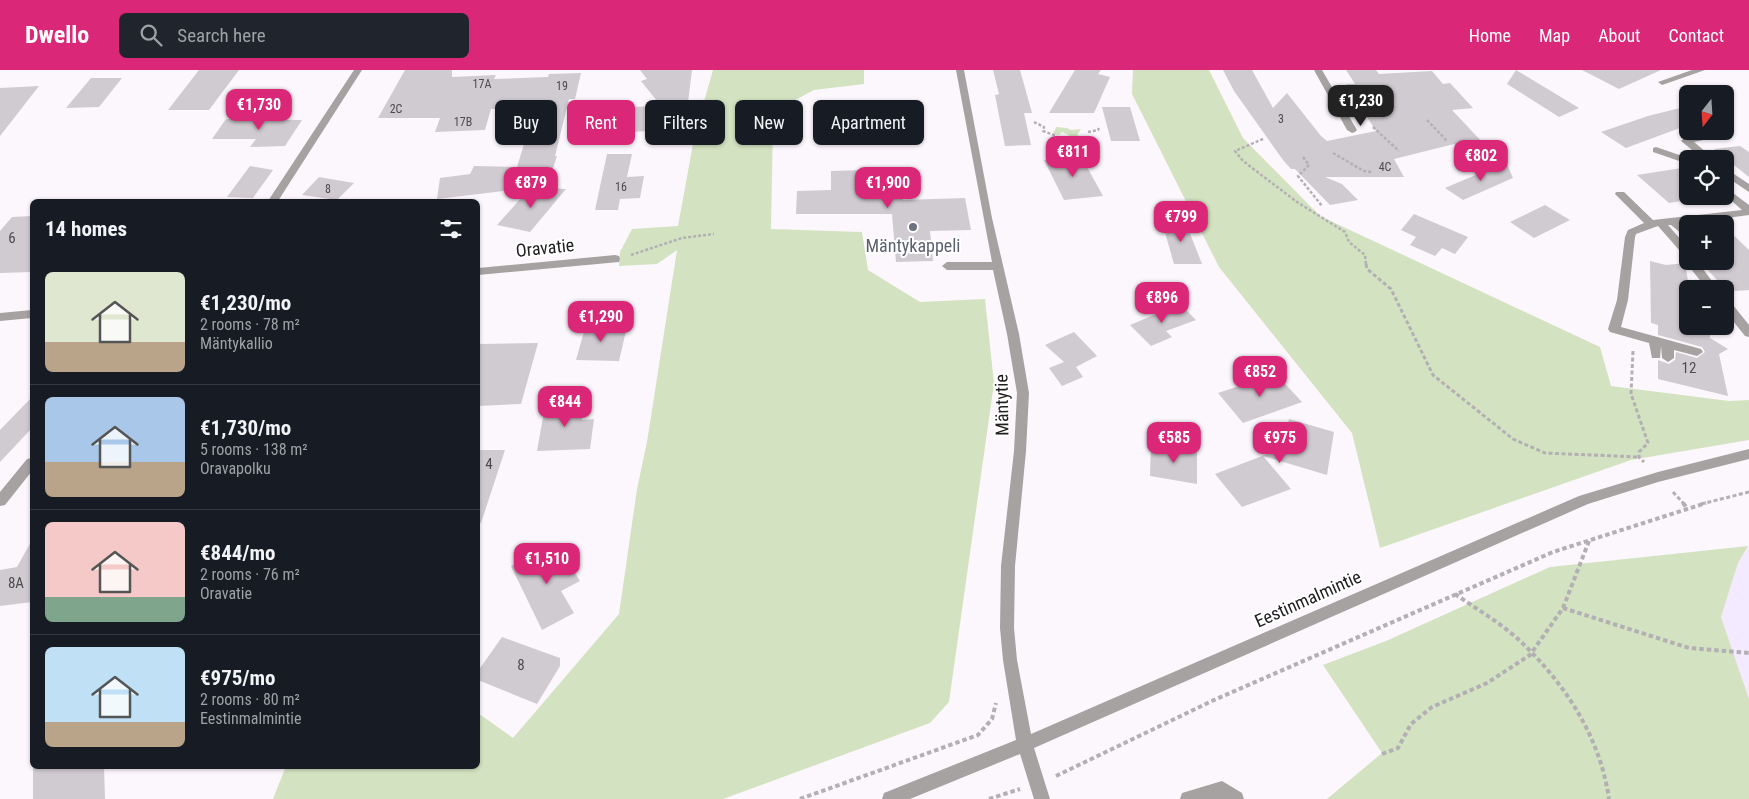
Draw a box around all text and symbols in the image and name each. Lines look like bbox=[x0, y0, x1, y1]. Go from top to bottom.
search box bbox=[119, 13, 469, 58]
text: Dwello bbox=[25, 21, 89, 49]
icon: search bbox=[137, 21, 165, 49]
text: Search here bbox=[177, 24, 266, 47]
text: Home bbox=[1469, 25, 1511, 46]
text: Map bbox=[1539, 25, 1570, 46]
text: About bbox=[1598, 25, 1640, 46]
text: Contact bbox=[1668, 25, 1724, 46]
house number: 17A bbox=[473, 77, 491, 91]
house number: 19 bbox=[556, 79, 568, 93]
pin: €1,230 bbox=[1320, 85, 1402, 127]
north arrow bbox=[1679, 85, 1734, 140]
map controls bbox=[1679, 85, 1734, 335]
pin: €1,730 bbox=[218, 88, 300, 131]
text: €1,230 bbox=[1339, 91, 1383, 110]
text: €1,730 bbox=[237, 95, 281, 114]
chip: Buy bbox=[495, 100, 557, 145]
chip: Rent bbox=[567, 100, 635, 145]
chip: Filters bbox=[645, 100, 725, 145]
chip: New bbox=[735, 100, 803, 145]
chip: Apartment bbox=[813, 100, 924, 145]
house number: 2C bbox=[390, 102, 403, 116]
house number: 3 bbox=[1278, 112, 1284, 126]
house number: 17B bbox=[454, 115, 472, 129]
pin: €811 bbox=[1043, 136, 1103, 178]
pin: €802 bbox=[1451, 140, 1511, 182]
text: €811 bbox=[1057, 142, 1089, 161]
text: €802 bbox=[1465, 146, 1497, 165]
button: locate bbox=[1679, 150, 1734, 205]
house number: 4C bbox=[1379, 160, 1392, 174]
pin: €879 bbox=[501, 166, 561, 209]
pin: €1,900 bbox=[847, 166, 929, 209]
text: €879 bbox=[515, 173, 547, 192]
text: €1,900 bbox=[866, 173, 910, 192]
house number: 16 bbox=[615, 180, 627, 194]
house number: 8 bbox=[325, 182, 331, 196]
pin: €799 bbox=[1151, 200, 1211, 243]
text: €799 bbox=[1165, 207, 1197, 226]
icon: filters bbox=[437, 215, 465, 243]
button: + bbox=[1679, 215, 1734, 270]
text: 14 homes bbox=[45, 217, 127, 241]
marker: Mäntykappeli bbox=[907, 221, 919, 233]
house number: 6 bbox=[8, 229, 16, 247]
street label: Oravatie bbox=[515, 234, 575, 261]
place label: Mäntykappeli bbox=[866, 235, 960, 256]
button: − bbox=[1679, 280, 1734, 335]
pin: €896 bbox=[1132, 282, 1192, 324]
text: €896 bbox=[1146, 288, 1178, 307]
text: €1,230/mo bbox=[200, 291, 291, 315]
icon: home bbox=[85, 292, 145, 352]
pin: €1,290 bbox=[560, 300, 642, 343]
text: €1,290 bbox=[579, 307, 623, 326]
text: 2 rooms · 78 m² bbox=[200, 315, 300, 334]
text: Mäntykallio bbox=[200, 334, 273, 353]
pin: €852 bbox=[1230, 356, 1290, 398]
house number: 12 bbox=[1682, 359, 1696, 377]
text: €852 bbox=[1244, 362, 1276, 381]
street label: Mäntytie bbox=[990, 374, 1013, 436]
pin: €844 bbox=[535, 386, 595, 428]
text: €844 bbox=[549, 392, 581, 411]
text: €1,730/mo bbox=[200, 416, 291, 440]
icon: home bbox=[85, 417, 145, 477]
pin: €585 bbox=[1144, 422, 1204, 464]
pin: €975 bbox=[1250, 422, 1310, 464]
text: €585 bbox=[1158, 428, 1190, 447]
text: €975 bbox=[1264, 428, 1296, 447]
text: 5 rooms · 138 m² bbox=[200, 440, 308, 459]
house number: 4 bbox=[485, 455, 493, 473]
text: Oravapolku bbox=[200, 459, 271, 478]
text: €844/mo bbox=[200, 541, 275, 565]
icon: home bbox=[85, 542, 145, 602]
pin: €1,510 bbox=[506, 542, 588, 585]
text: €1,510 bbox=[525, 549, 569, 568]
text: 2 rooms · 76 m² bbox=[200, 565, 300, 584]
street label: Eestinmalmintie bbox=[1251, 566, 1364, 631]
house number: 8A bbox=[8, 574, 24, 592]
text: Oravatie bbox=[200, 584, 252, 603]
house number: 8 bbox=[517, 656, 525, 674]
text: €975/mo bbox=[200, 666, 275, 690]
icon: home bbox=[85, 667, 145, 727]
text: 2 rooms · 80 m² bbox=[200, 690, 300, 709]
text: Eestinmalmintie bbox=[200, 709, 302, 728]

